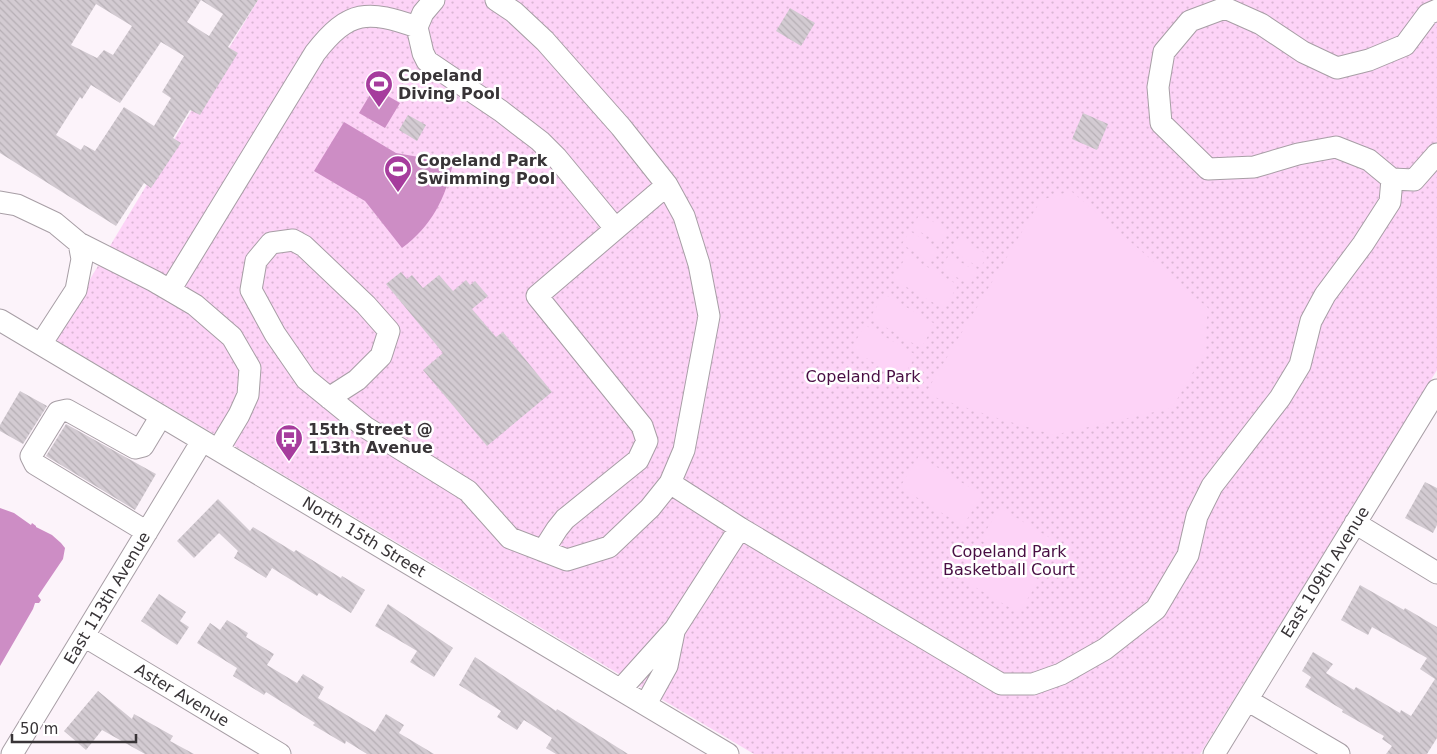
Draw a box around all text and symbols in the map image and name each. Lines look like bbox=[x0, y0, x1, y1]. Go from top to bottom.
place label: Copeland Diving Pool bbox=[398, 66, 500, 103]
sports icon: Copeland Diving Pool bbox=[364, 69, 394, 108]
place label: Copeland Park Swimming Pool bbox=[417, 151, 555, 188]
sports icon: Copeland Park Swimming Pool bbox=[383, 154, 413, 193]
park label: Copeland Park bbox=[805, 367, 921, 386]
place label: 15th Street @ 113th Avenue bbox=[308, 420, 433, 457]
bus stop icon: 15th Street @ 113th Avenue bbox=[274, 423, 304, 462]
street label: North 15th Street bbox=[299, 493, 429, 581]
street label: East 109th Avenue bbox=[1277, 503, 1373, 641]
street label: East 113th Avenue bbox=[60, 528, 154, 668]
park label: Copeland Park Basketball Court bbox=[943, 542, 1075, 579]
street label: Aster Avenue bbox=[131, 659, 233, 731]
scale bar bbox=[12, 712, 136, 744]
text: 50 m bbox=[20, 720, 58, 738]

